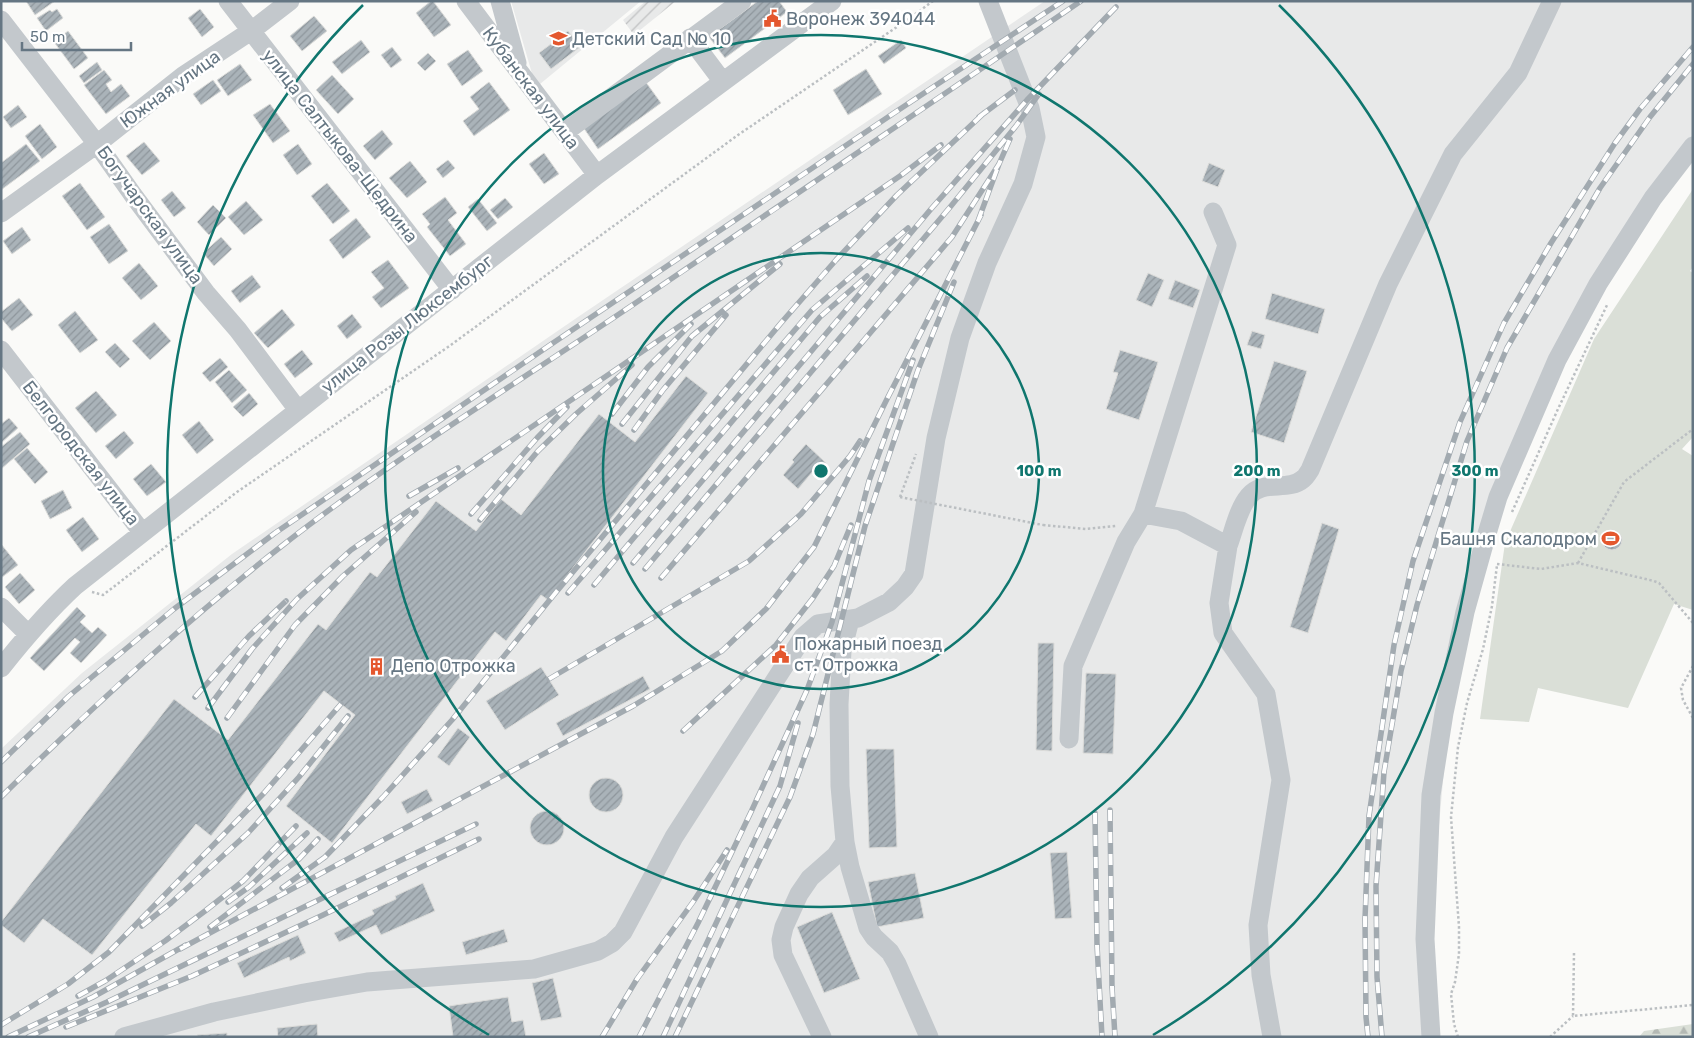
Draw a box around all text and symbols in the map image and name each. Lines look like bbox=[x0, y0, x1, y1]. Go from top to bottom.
place label: Воронеж 394044 bbox=[786, 8, 935, 30]
public building icon: Воронеж 394044 bbox=[762, 9, 782, 29]
scale bar bbox=[22, 20, 131, 52]
street label: Кубанская улица bbox=[478, 23, 584, 153]
text: 50 m bbox=[30, 28, 65, 46]
place label: Детский Сад № 10 bbox=[572, 28, 731, 50]
school or university icon: Детский Сад № 10 bbox=[548, 29, 568, 49]
street label: Южная улица bbox=[116, 45, 224, 133]
street label: улица Салтыкова-Щедрина bbox=[258, 45, 422, 247]
street label: Богучарская улица bbox=[92, 142, 208, 288]
street label: улица Розы Люксембург bbox=[317, 250, 497, 398]
street label: Белгородская улица bbox=[18, 376, 144, 530]
centre of rings bbox=[812, 462, 830, 480]
text: 100 m bbox=[1017, 462, 1061, 480]
text: 200 m bbox=[1233, 462, 1281, 480]
text: 300 m bbox=[1451, 462, 1499, 480]
place label: Башня Скалодром bbox=[1440, 528, 1597, 550]
sports icon: Башня Скалодром bbox=[1601, 529, 1621, 549]
place label: Пожарный поезд ст. Отрожка bbox=[794, 633, 943, 676]
public building icon: Пожарный поезд ст. Отрожка bbox=[770, 644, 790, 664]
place label: Депо Отрожка bbox=[391, 655, 516, 677]
building icon: Депо Отрожка bbox=[367, 656, 387, 676]

